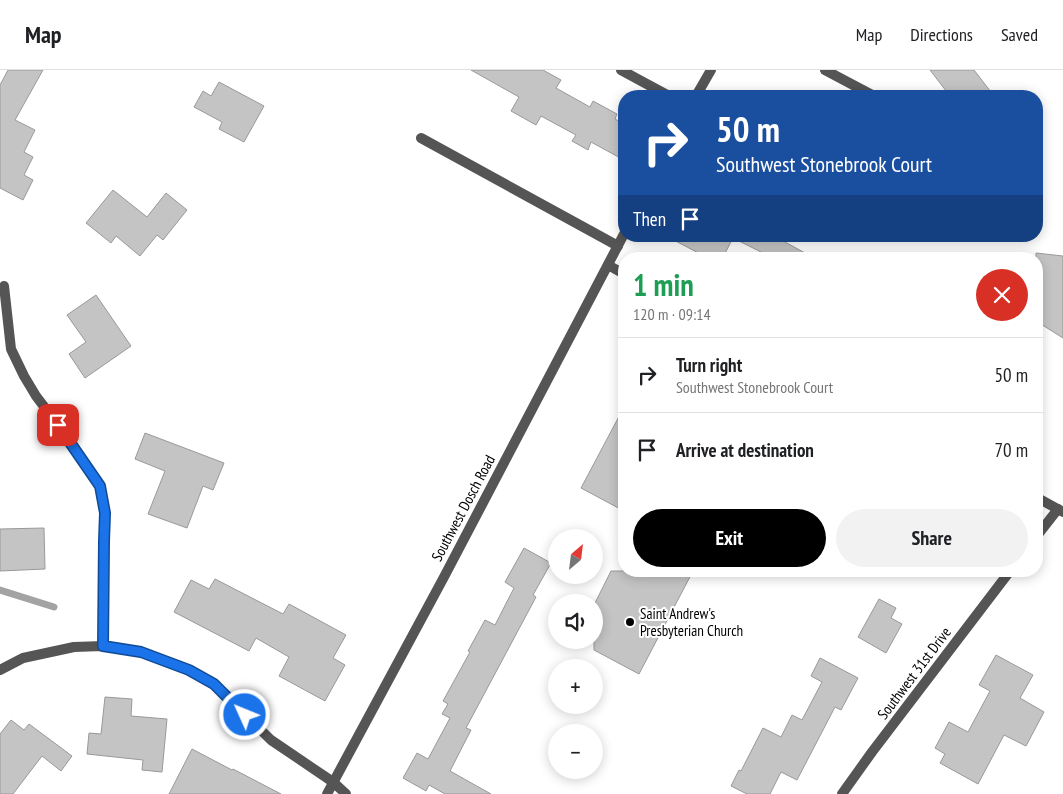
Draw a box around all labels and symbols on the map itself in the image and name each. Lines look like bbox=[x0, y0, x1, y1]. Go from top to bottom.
pin bbox=[37, 404, 79, 446]
street label: Southwest Dosch Road bbox=[427, 452, 499, 564]
north arrow bbox=[548, 529, 602, 584]
place label: Saint Andrew's Presbyterian Church bbox=[640, 604, 743, 640]
marker: Saint Andrew's Presbyterian Church bbox=[624, 616, 636, 628]
street label: Southwest 31st Drive bbox=[873, 623, 955, 723]
position arrow bbox=[218, 688, 270, 740]

